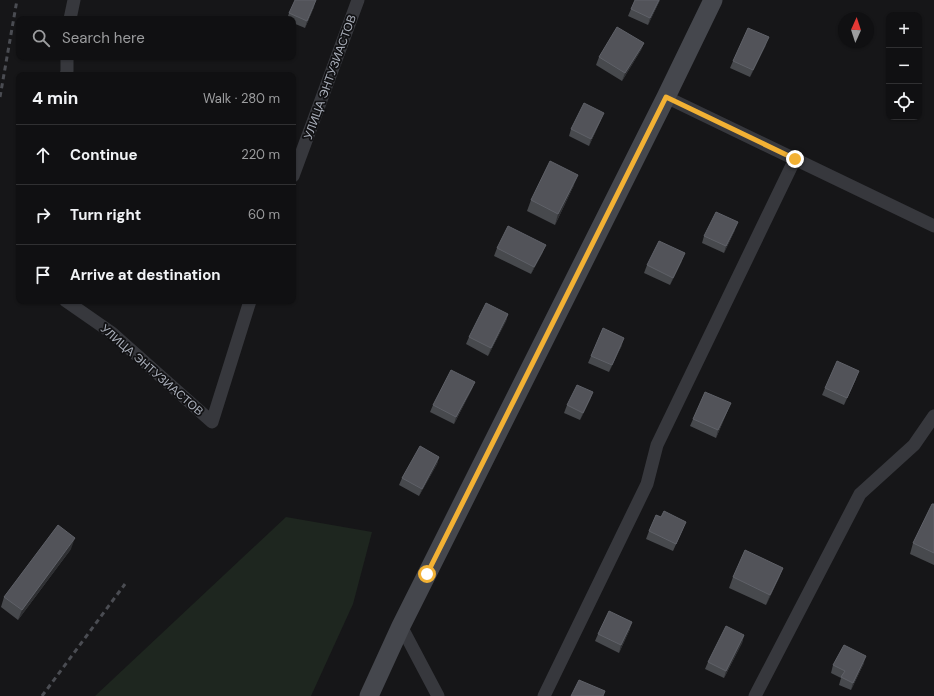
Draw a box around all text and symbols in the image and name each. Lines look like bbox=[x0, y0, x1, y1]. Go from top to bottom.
street label: УЛИЦА ЭНТУЗИАСТОВ bbox=[300, 12, 360, 142]
north arrow bbox=[838, 12, 874, 48]
map controls bbox=[886, 12, 922, 120]
button: + bbox=[886, 12, 922, 48]
search box bbox=[16, 16, 296, 60]
icon: search bbox=[30, 27, 52, 49]
text: Search here bbox=[62, 28, 145, 48]
button: − bbox=[886, 48, 922, 84]
button: locate bbox=[886, 84, 922, 120]
text: 4 min bbox=[32, 87, 78, 109]
text: Walk · 280 m bbox=[203, 90, 280, 107]
icon: ahead bbox=[32, 144, 54, 166]
text: Continue bbox=[70, 145, 138, 165]
text: 220 m bbox=[241, 146, 280, 163]
route end bbox=[786, 150, 804, 168]
icon: right bbox=[32, 204, 54, 226]
text: Turn right bbox=[70, 205, 141, 225]
text: 60 m bbox=[248, 206, 280, 223]
icon: arrive bbox=[32, 264, 54, 286]
text: Arrive at destination bbox=[70, 265, 221, 285]
street label: УЛИЦА ЭНТУЗИАСТОВ bbox=[97, 321, 207, 419]
route start bbox=[418, 565, 436, 583]

